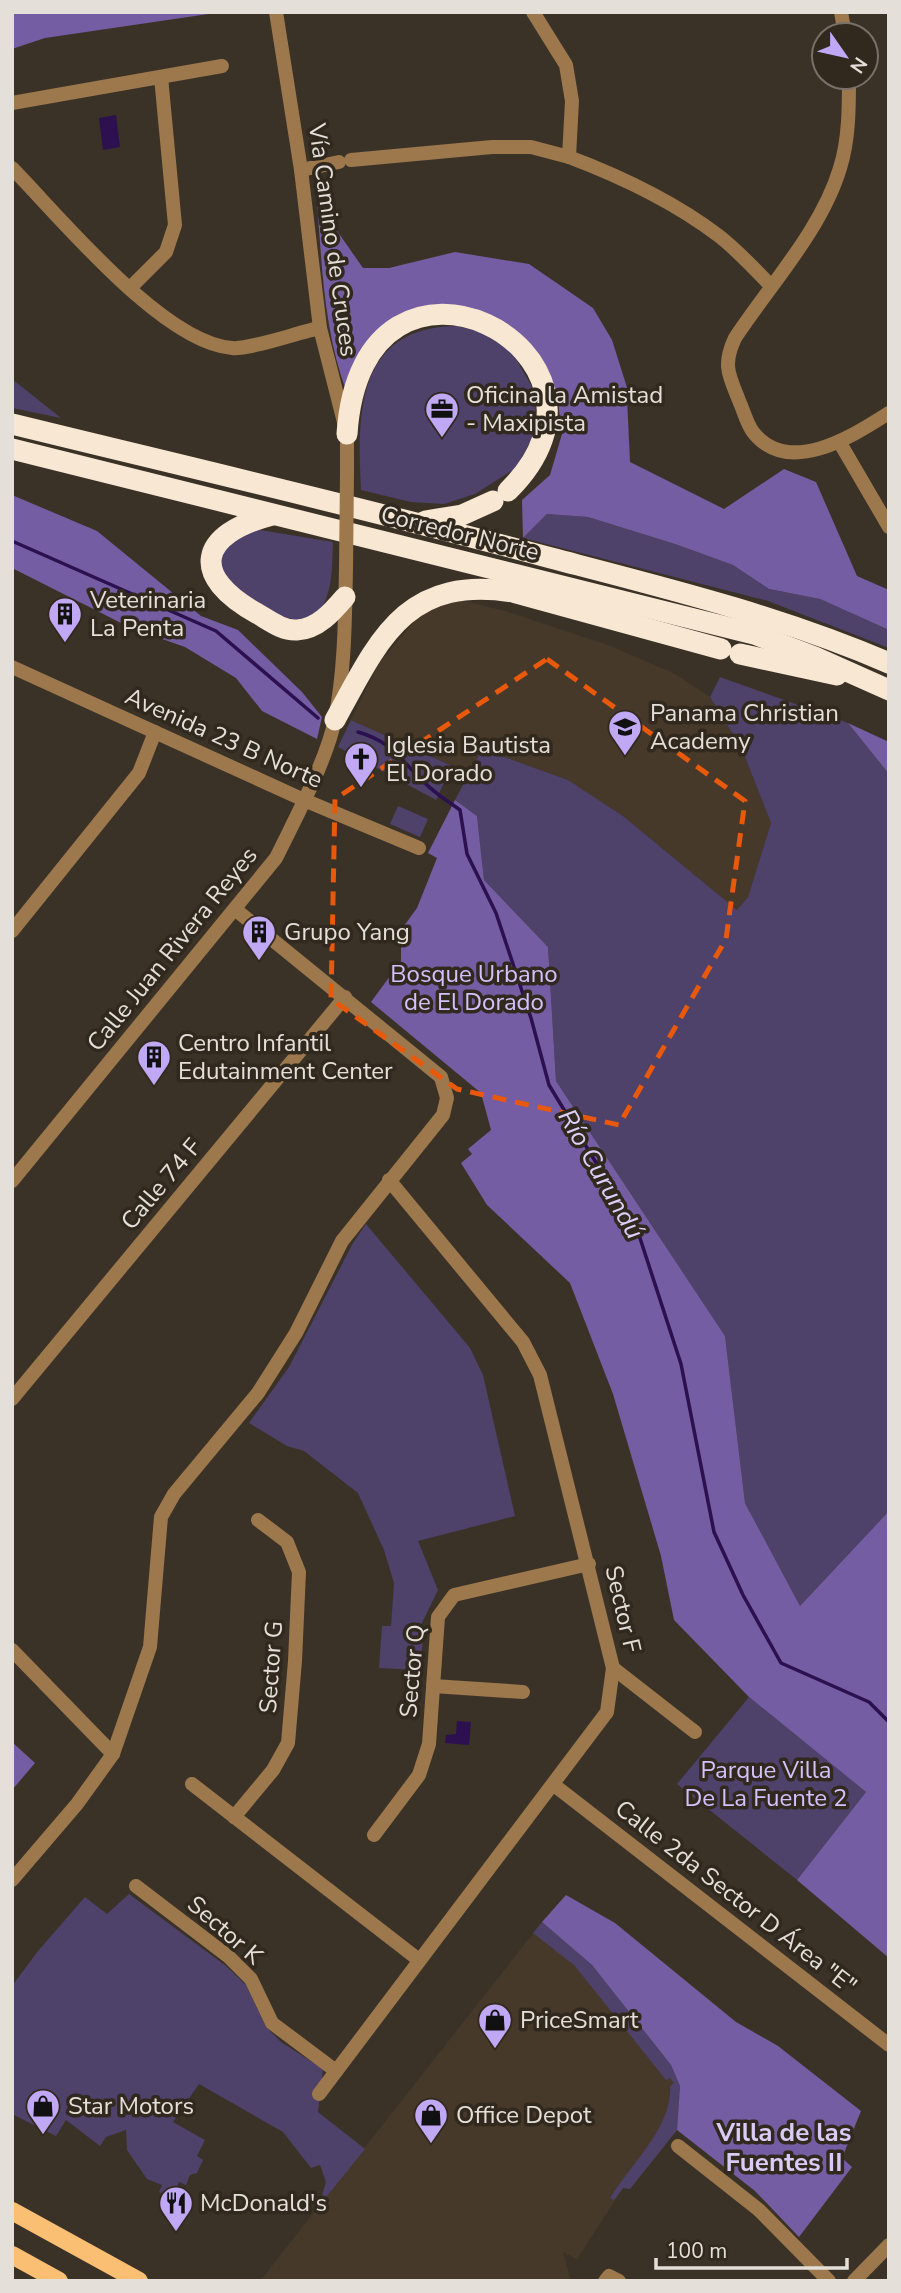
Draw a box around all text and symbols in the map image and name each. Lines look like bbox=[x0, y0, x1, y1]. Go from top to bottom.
north arrow bbox=[810, 21, 880, 91]
text: N bbox=[844, 52, 873, 78]
street label: Vía Camino de Cruces bbox=[301, 120, 365, 359]
place label: Oficina la Amistad - Maxipista bbox=[466, 379, 663, 439]
office icon: Oficina la Amistad - Maxipista bbox=[423, 390, 461, 439]
street label: Corredor Norte bbox=[378, 498, 542, 568]
place label: Veterinaria La Penta bbox=[89, 584, 206, 644]
building icon: Veterinaria La Penta bbox=[46, 595, 84, 644]
street label: Avenida 23 B Norte bbox=[120, 680, 328, 796]
place label: Panama Christian Academy bbox=[650, 697, 839, 757]
school or university icon: Panama Christian Academy bbox=[606, 708, 644, 757]
place label: Iglesia Bautista El Dorado bbox=[386, 729, 551, 789]
church icon: Iglesia Bautista El Dorado bbox=[342, 740, 380, 789]
street label: Calle Juan Rivera Reyes bbox=[80, 840, 264, 1058]
building icon: Grupo Yang bbox=[240, 913, 278, 962]
place label: Grupo Yang bbox=[284, 916, 410, 948]
park label: Bosque Urbano de El Dorado bbox=[390, 958, 558, 1018]
place label: Centro Infantil Edutainment Center bbox=[178, 1027, 393, 1087]
building icon: Centro Infantil Edutainment Center bbox=[135, 1038, 173, 1087]
water label: Río Curundú bbox=[550, 1103, 652, 1245]
street label: Calle 74 F bbox=[114, 1132, 208, 1236]
street label: Sector F bbox=[597, 1562, 649, 1656]
street label: Sector G bbox=[252, 1620, 290, 1714]
street label: Sector Q bbox=[392, 1623, 432, 1719]
park label: Parque Villa De La Fuente 2 bbox=[684, 1754, 848, 1814]
street label: Calle 2da Sector D Área "E" bbox=[609, 1793, 863, 2001]
street label: Sector K bbox=[181, 1888, 270, 1972]
shop icon: PriceSmart bbox=[476, 2001, 514, 2050]
place label: PriceSmart bbox=[520, 2004, 639, 2036]
shop icon: Star Motors bbox=[24, 2087, 62, 2136]
place label: Star Motors bbox=[68, 2090, 194, 2122]
shop icon: Office Depot bbox=[412, 2096, 450, 2145]
place label: Office Depot bbox=[456, 2099, 592, 2131]
district label: Villa de las Fuentes II bbox=[716, 2115, 851, 2180]
restaurant icon: McDonald's bbox=[157, 2184, 195, 2233]
place label: McDonald's bbox=[200, 2187, 327, 2219]
scale bar bbox=[656, 2226, 847, 2270]
text: 100 m bbox=[666, 2237, 727, 2265]

